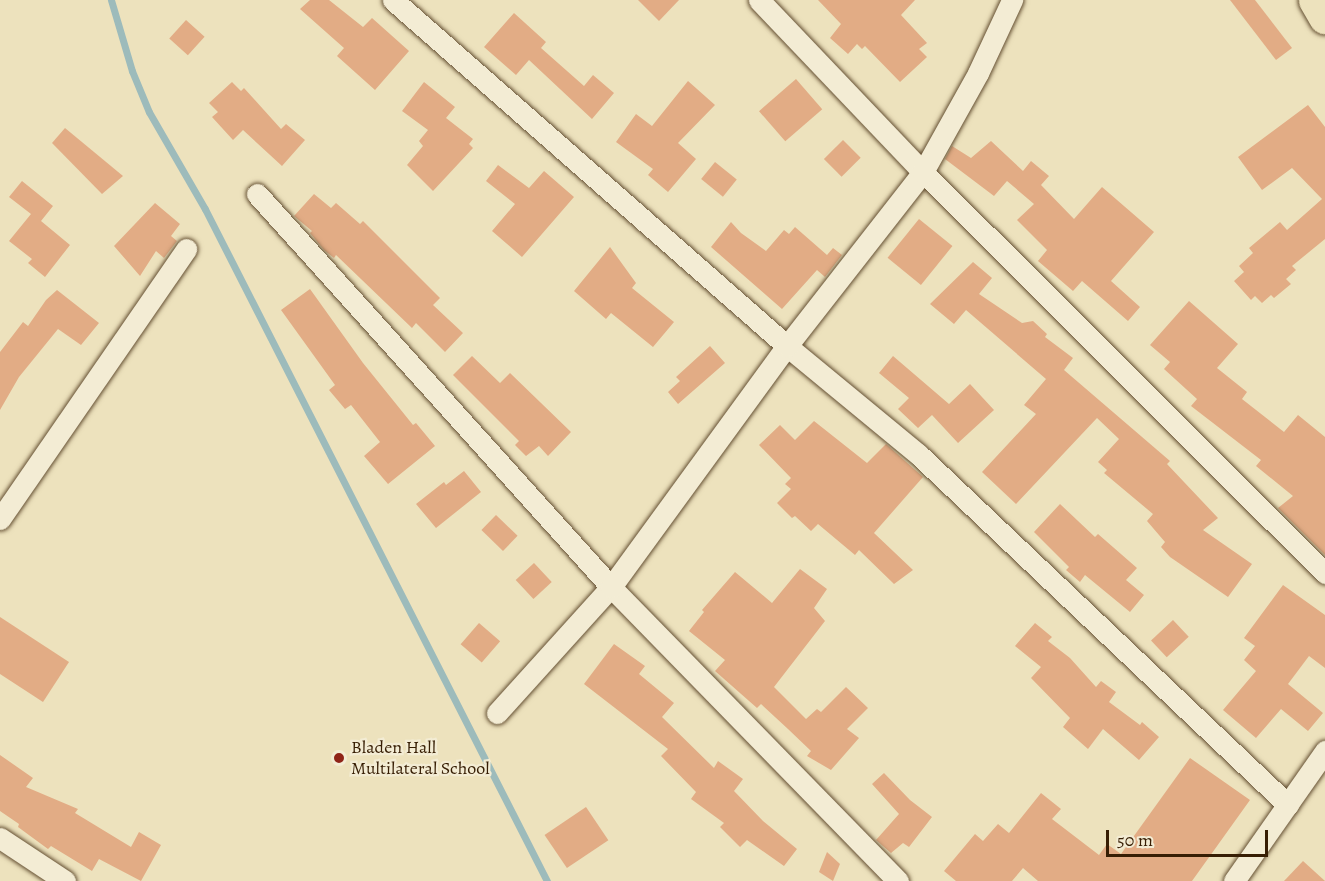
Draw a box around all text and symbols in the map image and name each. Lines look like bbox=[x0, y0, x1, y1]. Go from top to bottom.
place label: Bladen Hall Multilateral School bbox=[351, 737, 490, 780]
marker: Bladen Hall Multilateral School bbox=[332, 751, 346, 765]
scale bar bbox=[1109, 818, 1271, 856]
text: 50 m bbox=[1117, 828, 1153, 852]

